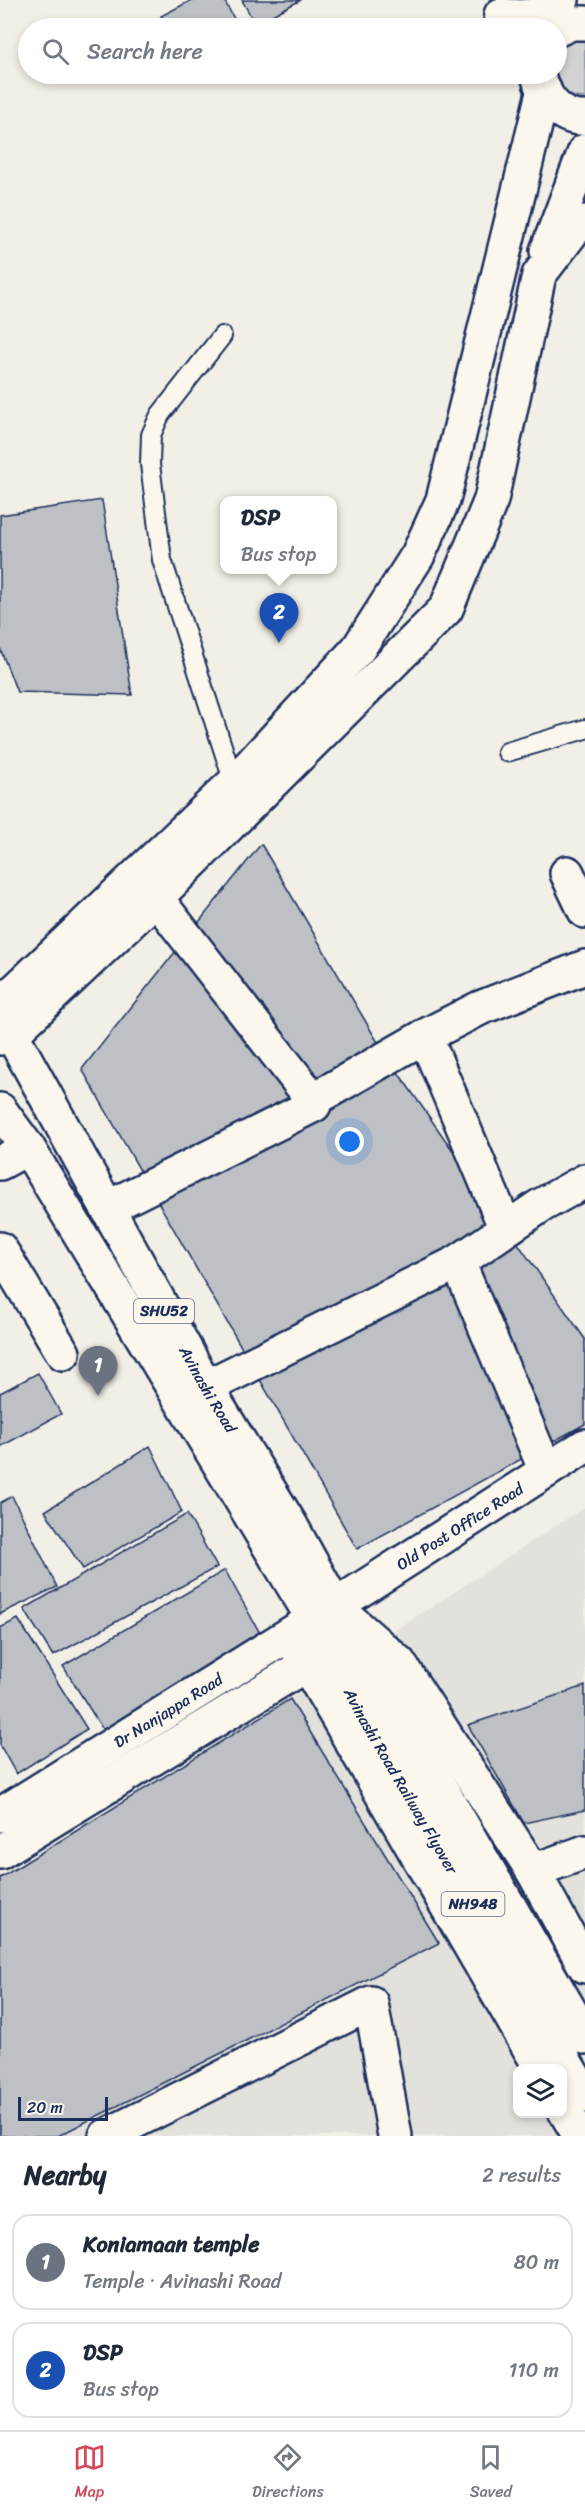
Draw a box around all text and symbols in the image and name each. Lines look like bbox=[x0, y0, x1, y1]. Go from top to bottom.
search box bbox=[18, 18, 567, 84]
text: Search here bbox=[87, 32, 203, 71]
icon: search bbox=[39, 35, 72, 68]
popup bbox=[220, 496, 337, 574]
text: DSP bbox=[241, 498, 280, 537]
text: Bus stop bbox=[241, 537, 316, 572]
pin: 2 bbox=[260, 594, 298, 643]
your location bbox=[335, 1127, 364, 1156]
road number: SHU52 bbox=[134, 1299, 194, 1323]
street label: Avinashi Road bbox=[170, 1340, 246, 1440]
pin: 1 bbox=[78, 1346, 118, 1396]
street label: Old Post Office Road bbox=[390, 1474, 531, 1578]
street label: Dr Nanjappa Road bbox=[108, 1665, 230, 1756]
street label: Avinashi Road Railway Flyover bbox=[335, 1682, 467, 1881]
road number: NH948 bbox=[442, 1892, 504, 1916]
map controls bbox=[513, 2064, 567, 2118]
button: layers bbox=[513, 2064, 567, 2118]
text: 20 m bbox=[27, 2093, 63, 2122]
scale bar bbox=[18, 2094, 108, 2122]
text: Nearby bbox=[24, 2152, 106, 2198]
text: 2 results bbox=[482, 2158, 561, 2193]
text: Koniamaan temple bbox=[83, 2225, 260, 2264]
text: 1 bbox=[41, 2245, 50, 2280]
text: 80 m bbox=[514, 2245, 559, 2280]
text: Temple · Avinashi Road bbox=[83, 2264, 281, 2299]
text: DSP bbox=[83, 2333, 123, 2372]
text: 2 bbox=[40, 2353, 51, 2388]
text: 110 m bbox=[509, 2353, 559, 2388]
text: Bus stop bbox=[83, 2372, 159, 2407]
tab: Map bbox=[73, 2441, 106, 2506]
tab: Directions bbox=[252, 2441, 324, 2506]
tab: Saved bbox=[470, 2441, 512, 2506]

